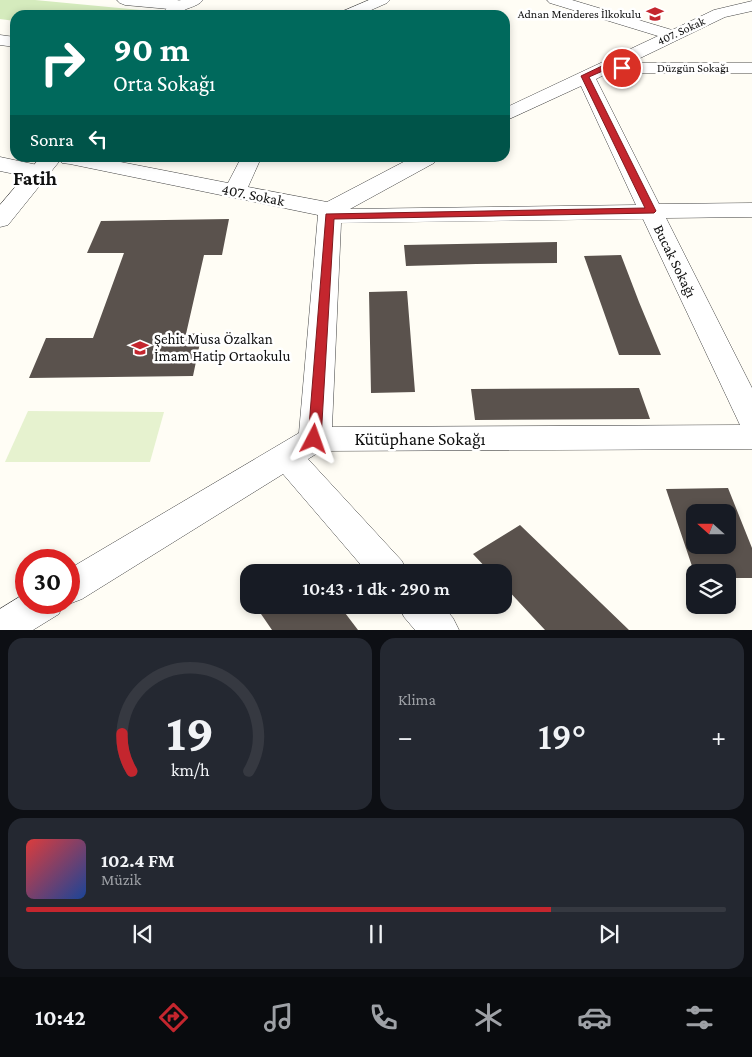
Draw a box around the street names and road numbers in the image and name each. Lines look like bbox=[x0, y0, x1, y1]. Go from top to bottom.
street label: 407. Sokak bbox=[655, 14, 707, 48]
street label: Düzgün Sokağı bbox=[657, 61, 729, 75]
street label: 407. Sokak bbox=[220, 181, 287, 209]
street label: Bucak Sokağı bbox=[650, 222, 700, 300]
street label: Kütüphane Sokağı bbox=[354, 429, 486, 449]

